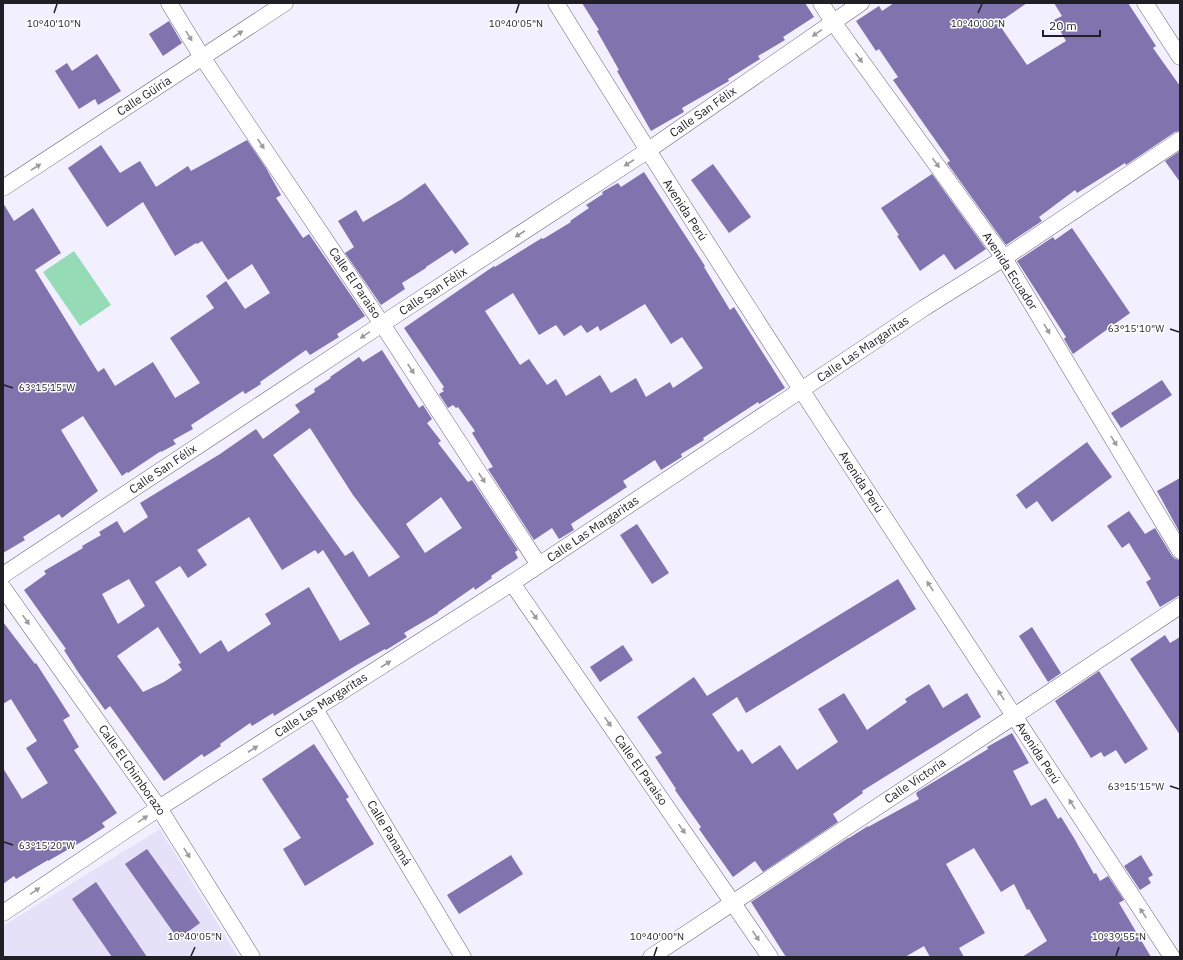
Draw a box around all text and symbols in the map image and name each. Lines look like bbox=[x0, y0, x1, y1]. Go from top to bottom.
scale bar bbox=[1043, 12, 1100, 38]
text: 10°40'10"N bbox=[27, 17, 81, 30]
text: 10°40'05"N bbox=[489, 17, 543, 30]
text: 10°40'00"N bbox=[951, 17, 1005, 30]
text: 20 m bbox=[1049, 18, 1077, 33]
one-way arrow bbox=[812, 29, 822, 37]
one-way arrow bbox=[186, 30, 193, 42]
one-way arrow bbox=[232, 30, 243, 38]
one-way arrow bbox=[855, 53, 863, 63]
street label: Calle Güiria bbox=[114, 72, 174, 119]
street label: Calle San Félix bbox=[666, 83, 739, 140]
one-way arrow bbox=[257, 139, 265, 150]
one-way arrow bbox=[931, 158, 940, 169]
one-way arrow bbox=[623, 159, 635, 166]
one-way arrow bbox=[30, 163, 41, 171]
street label: Avenida Perú bbox=[660, 176, 711, 243]
street label: Avenida Ecuador bbox=[980, 229, 1042, 313]
one-way arrow bbox=[514, 230, 526, 237]
street label: Calle El Paraiso bbox=[326, 244, 385, 321]
street label: Calle San Félix bbox=[396, 263, 470, 318]
street label: Calle Las Margaritas bbox=[814, 312, 912, 385]
text: 63°15'10"W bbox=[1108, 322, 1164, 335]
one-way arrow bbox=[1043, 324, 1051, 334]
one-way arrow bbox=[359, 331, 370, 339]
one-way arrow bbox=[407, 364, 415, 374]
text: 63°15'15"W bbox=[19, 381, 75, 394]
one-way arrow bbox=[1110, 435, 1117, 447]
street label: Calle San Félix bbox=[126, 441, 199, 497]
street label: Avenida Perú bbox=[836, 448, 887, 515]
one-way arrow bbox=[478, 473, 486, 483]
street label: Calle Las Margaritas bbox=[544, 492, 642, 565]
one-way arrow bbox=[926, 580, 933, 592]
one-way arrow bbox=[530, 610, 538, 620]
one-way arrow bbox=[22, 614, 30, 625]
one-way arrow bbox=[380, 660, 392, 667]
street label: Calle Las Margaritas bbox=[271, 669, 370, 740]
one-way arrow bbox=[997, 689, 1004, 701]
one-way arrow bbox=[604, 717, 612, 727]
street label: Avenida Perú bbox=[1013, 719, 1064, 786]
street label: Calle El Chimborazo bbox=[96, 722, 169, 818]
street label: Calle El Paraiso bbox=[612, 732, 671, 808]
one-way arrow bbox=[247, 745, 259, 752]
street label: Calle Victoria bbox=[881, 754, 949, 807]
text: 63°15'15"W bbox=[1108, 780, 1164, 793]
street label: Calle Panamá bbox=[364, 797, 415, 869]
one-way arrow bbox=[1068, 798, 1075, 810]
one-way arrow bbox=[138, 815, 149, 823]
one-way arrow bbox=[678, 824, 686, 834]
text: 63°15'20"W bbox=[19, 839, 75, 852]
one-way arrow bbox=[183, 848, 191, 858]
one-way arrow bbox=[30, 887, 41, 895]
one-way arrow bbox=[1139, 907, 1146, 918]
text: 10°40'05"N bbox=[168, 930, 222, 943]
text: 10°40'00"N bbox=[630, 930, 684, 943]
text: 10°39'55"N bbox=[1092, 930, 1146, 943]
one-way arrow bbox=[752, 931, 760, 941]

